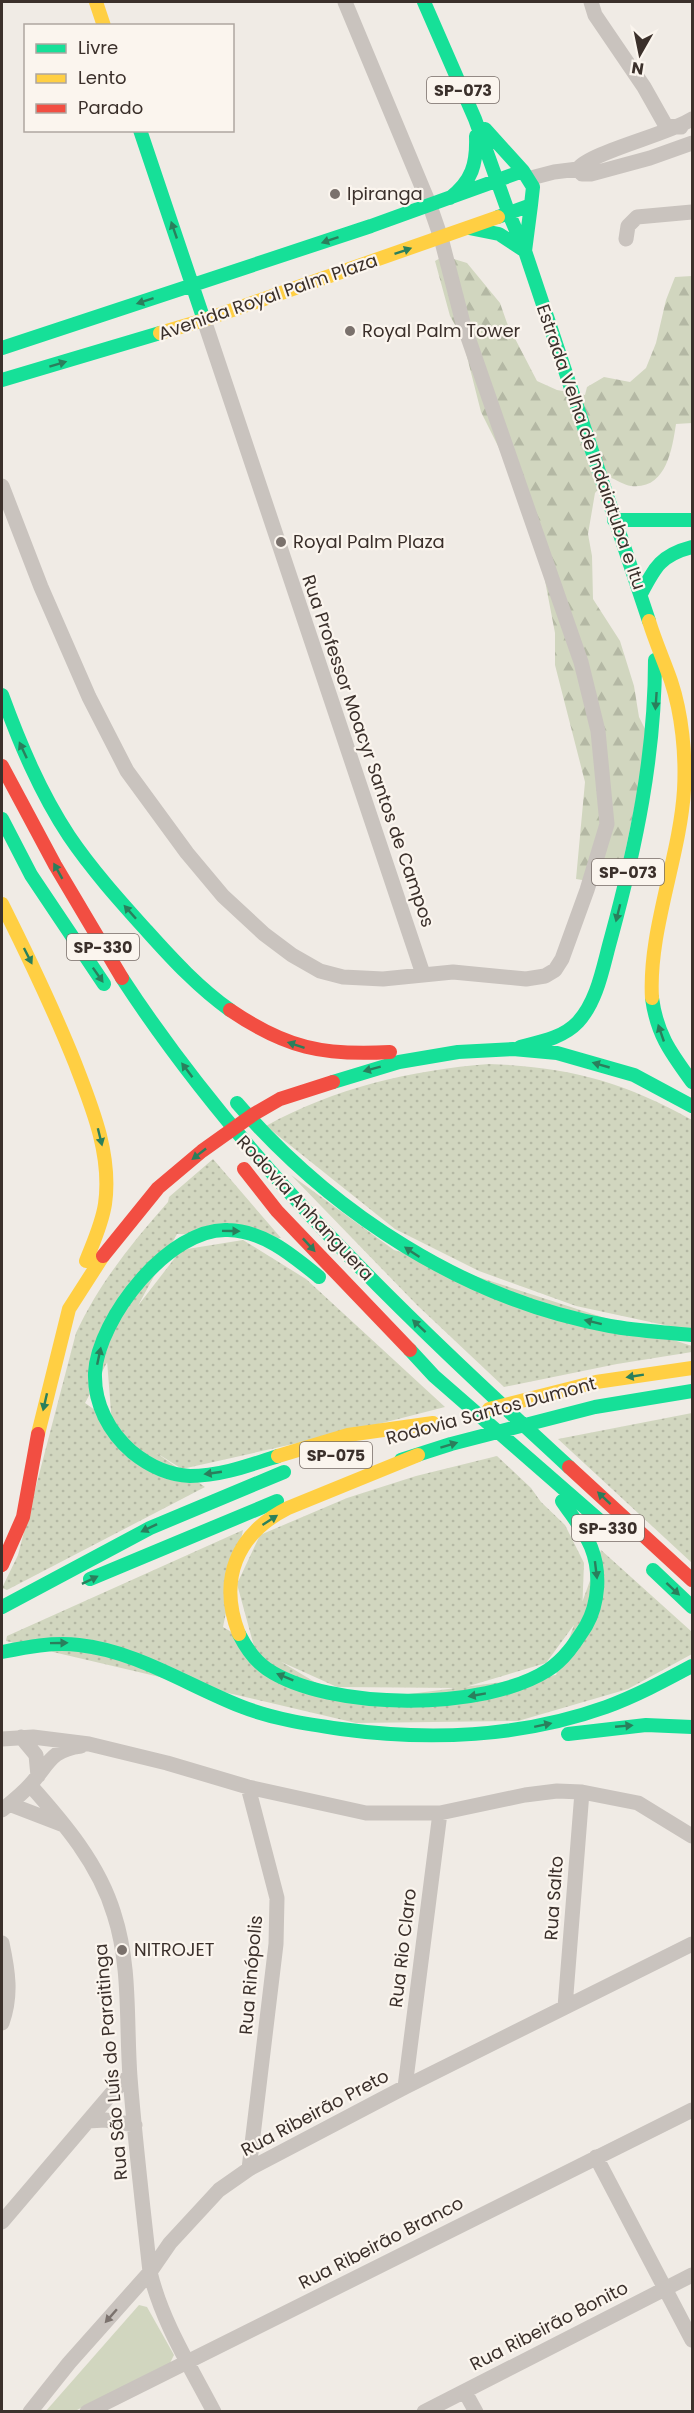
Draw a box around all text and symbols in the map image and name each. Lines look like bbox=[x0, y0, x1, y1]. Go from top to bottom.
legend bbox=[24, 24, 234, 132]
north arrow bbox=[610, 24, 670, 84]
text: Livre bbox=[78, 35, 118, 60]
text: N bbox=[630, 56, 645, 81]
text: Lento bbox=[78, 65, 127, 90]
road number: SP-073 bbox=[427, 77, 499, 103]
text: Parado bbox=[78, 95, 143, 120]
place label: Ipiranga bbox=[347, 181, 423, 206]
marker: Ipiranga bbox=[328, 187, 342, 201]
one-way arrow bbox=[169, 221, 178, 239]
one-way arrow bbox=[321, 235, 339, 245]
one-way arrow bbox=[394, 246, 412, 256]
street label: Avenida Royal Palm Plaza bbox=[155, 247, 381, 346]
one-way arrow bbox=[136, 297, 154, 306]
street label: Estrada Velha de Indaiatuba e Itu bbox=[531, 301, 652, 593]
place label: Royal Palm Tower bbox=[362, 318, 521, 343]
marker: Royal Palm Tower bbox=[343, 324, 357, 338]
one-way arrow bbox=[49, 359, 67, 368]
place label: Royal Palm Plaza bbox=[293, 529, 445, 554]
marker: Royal Palm Plaza bbox=[274, 535, 288, 549]
street label: Rua Professor Moacyr Santos de Campos bbox=[296, 571, 441, 930]
one-way arrow bbox=[651, 691, 661, 710]
one-way arrow bbox=[18, 742, 27, 759]
road number: SP-073 bbox=[592, 859, 664, 885]
one-way arrow bbox=[53, 862, 63, 879]
one-way arrow bbox=[612, 904, 622, 922]
one-way arrow bbox=[124, 905, 137, 920]
road number: SP-330 bbox=[67, 934, 139, 960]
one-way arrow bbox=[23, 947, 33, 964]
one-way arrow bbox=[92, 967, 104, 983]
one-way arrow bbox=[655, 1024, 665, 1042]
one-way arrow bbox=[287, 1039, 305, 1049]
one-way arrow bbox=[592, 1060, 610, 1069]
one-way arrow bbox=[182, 1062, 194, 1077]
one-way arrow bbox=[363, 1065, 381, 1074]
one-way arrow bbox=[95, 1127, 105, 1146]
street label: Rodovia Anhanguera bbox=[231, 1130, 379, 1286]
one-way arrow bbox=[191, 1147, 206, 1159]
one-way arrow bbox=[221, 1226, 240, 1236]
one-way arrow bbox=[302, 1237, 316, 1252]
one-way arrow bbox=[404, 1246, 420, 1257]
one-way arrow bbox=[584, 1316, 602, 1326]
one-way arrow bbox=[412, 1319, 427, 1333]
one-way arrow bbox=[95, 1346, 104, 1365]
street label: Rodovia Santos Dumont bbox=[383, 1370, 599, 1451]
one-way arrow bbox=[625, 1372, 644, 1381]
one-way arrow bbox=[39, 1393, 49, 1411]
one-way arrow bbox=[440, 1440, 458, 1449]
road number: SP-075 bbox=[300, 1442, 372, 1468]
one-way arrow bbox=[203, 1469, 222, 1478]
one-way arrow bbox=[596, 1491, 611, 1505]
one-way arrow bbox=[262, 1515, 278, 1526]
road number: SP-330 bbox=[572, 1515, 644, 1541]
one-way arrow bbox=[141, 1524, 158, 1533]
one-way arrow bbox=[591, 1560, 600, 1579]
one-way arrow bbox=[81, 1575, 98, 1584]
one-way arrow bbox=[666, 1582, 681, 1596]
one-way arrow bbox=[50, 1638, 69, 1648]
one-way arrow bbox=[276, 1672, 294, 1681]
one-way arrow bbox=[467, 1691, 486, 1700]
one-way arrow bbox=[534, 1719, 552, 1729]
one-way arrow bbox=[614, 1721, 633, 1731]
street label: Rua Salto bbox=[538, 1855, 569, 1941]
street label: Rua Rio Claro bbox=[383, 1887, 422, 2009]
street label: Rua Rinópolis bbox=[233, 1914, 268, 2036]
place label: NITROJET bbox=[134, 1937, 215, 1962]
street label: Rua São Luís do Paraitinga bbox=[88, 1943, 133, 2182]
marker: NITROJET bbox=[115, 1943, 129, 1957]
street label: Rua Ribeirão Preto bbox=[236, 2063, 393, 2162]
street label: Rua Ribeirão Branco bbox=[294, 2190, 467, 2295]
street label: Rua Ribeirão Bonito bbox=[465, 2275, 632, 2376]
one-way arrow bbox=[105, 2308, 118, 2323]

